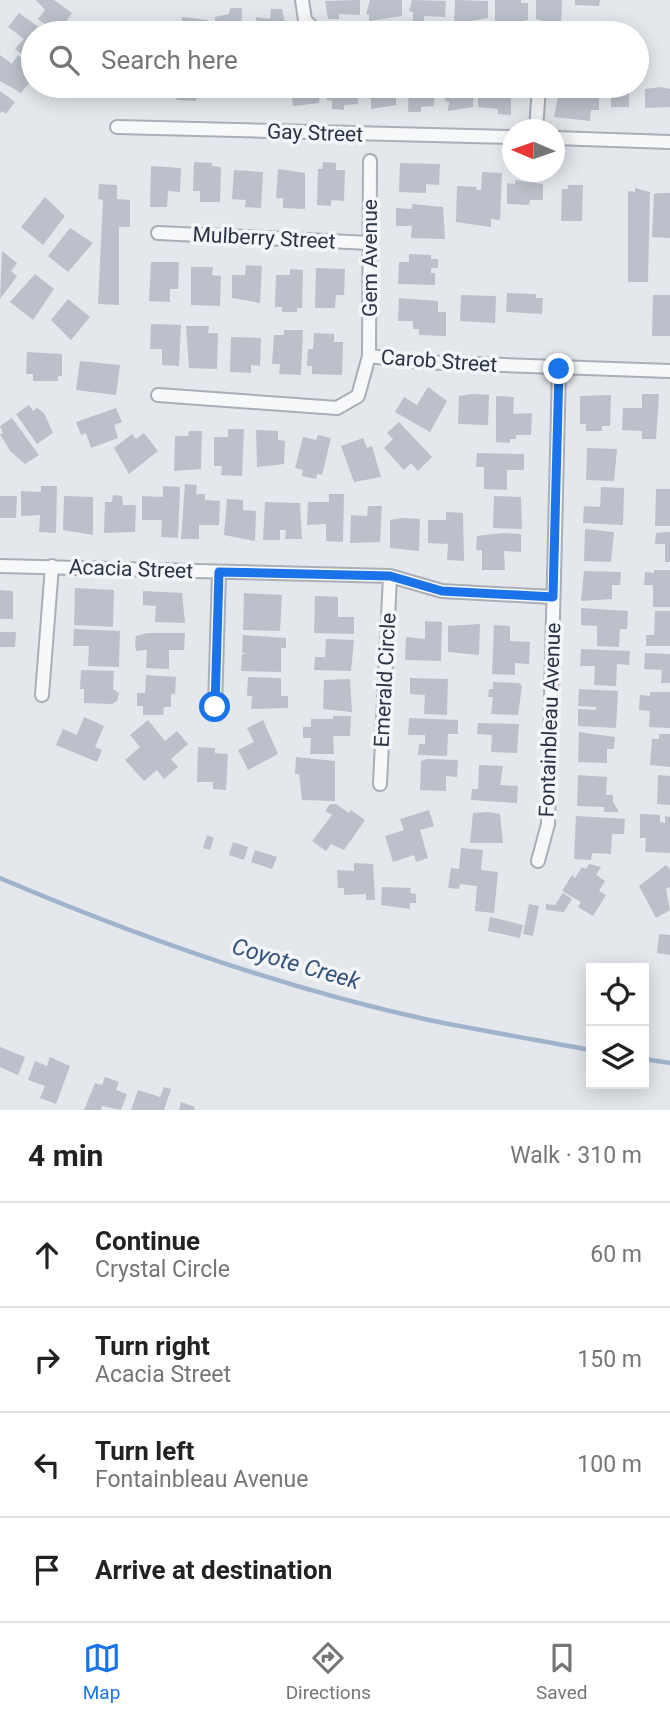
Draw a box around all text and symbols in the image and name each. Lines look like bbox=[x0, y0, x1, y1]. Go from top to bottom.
search box bbox=[21, 21, 649, 98]
icon: search bbox=[45, 41, 83, 79]
text: Search here bbox=[101, 45, 238, 75]
street label: Gay Street bbox=[267, 119, 364, 147]
north arrow bbox=[502, 119, 565, 182]
street label: Gem Avenue bbox=[358, 199, 382, 317]
street label: Mulberry Street bbox=[192, 222, 336, 254]
street label: Carob Street bbox=[380, 345, 498, 377]
route end bbox=[543, 353, 574, 384]
street label: Acacia Street bbox=[68, 555, 194, 583]
street label: Emerald Circle bbox=[369, 612, 401, 748]
street label: Fontainbleau Avenue bbox=[535, 622, 565, 818]
route start bbox=[199, 691, 230, 722]
water label: Coyote Creek bbox=[229, 933, 364, 995]
map controls bbox=[586, 963, 649, 1089]
button: locate bbox=[586, 963, 649, 1026]
button: layers bbox=[586, 1026, 649, 1089]
text: 4 min bbox=[28, 1138, 103, 1173]
text: Walk · 310 m bbox=[510, 1142, 642, 1169]
text: Continue bbox=[95, 1226, 200, 1256]
icon: ahead bbox=[28, 1236, 66, 1274]
text: 60 m bbox=[590, 1241, 642, 1268]
text: Crystal Circle bbox=[95, 1256, 230, 1283]
text: Turn right bbox=[95, 1331, 210, 1361]
icon: right bbox=[28, 1341, 66, 1379]
text: 150 m bbox=[577, 1346, 642, 1373]
text: Acacia Street bbox=[95, 1361, 231, 1388]
text: Turn left bbox=[95, 1436, 194, 1466]
icon: left bbox=[28, 1446, 66, 1484]
text: 100 m bbox=[577, 1451, 642, 1478]
text: Fontainbleau Avenue bbox=[95, 1466, 308, 1493]
icon: arrive bbox=[28, 1551, 66, 1589]
text: Arrive at destination bbox=[95, 1555, 332, 1585]
tab: Map bbox=[83, 1639, 121, 1704]
tab: Directions bbox=[286, 1639, 371, 1704]
tab: Saved bbox=[536, 1639, 587, 1704]

